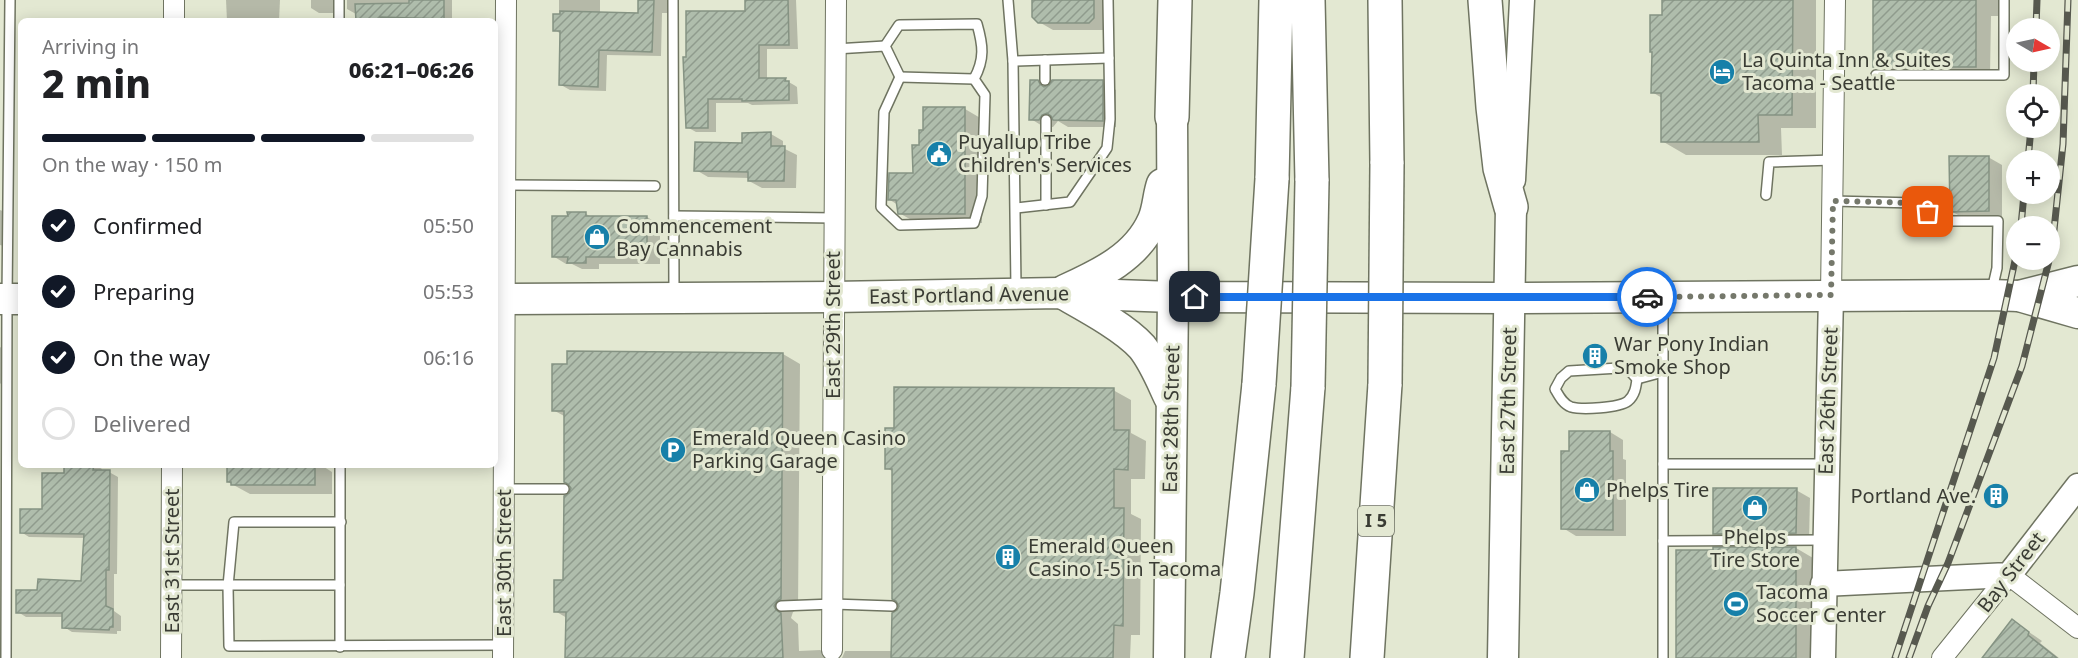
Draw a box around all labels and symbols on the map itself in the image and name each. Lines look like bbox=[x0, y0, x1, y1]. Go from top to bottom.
north arrow bbox=[2006, 18, 2060, 72]
place label: La Quinta Inn & Suites Tacoma - Seattle bbox=[1742, 46, 1951, 96]
hotel icon: La Quinta Inn & Suites Tacoma - Seattle bbox=[1707, 57, 1737, 87]
place label: Puyallup Tribe Children's Services bbox=[958, 128, 1132, 178]
public building icon: Puyallup Tribe Children's Services bbox=[924, 139, 954, 169]
pin bbox=[1902, 186, 1953, 237]
place label: Commencement Bay Cannabis bbox=[616, 212, 772, 262]
shop icon: Commencement Bay Cannabis bbox=[582, 222, 612, 252]
street label: East 29th Street bbox=[819, 251, 846, 399]
courier bbox=[1617, 267, 1677, 327]
pin bbox=[1169, 271, 1220, 322]
street label: East Portland Avenue bbox=[869, 279, 1069, 310]
street label: East 27th Street bbox=[1493, 327, 1522, 475]
street label: East 26th Street bbox=[1811, 327, 1844, 475]
place label: War Pony Indian Smoke Shop bbox=[1614, 330, 1769, 380]
building icon: War Pony Indian Smoke Shop bbox=[1580, 341, 1610, 371]
street label: East 28th Street bbox=[1156, 345, 1185, 493]
place label: Emerald Queen Casino Parking Garage bbox=[692, 424, 906, 474]
parking icon: Emerald Queen Casino Parking Garage bbox=[658, 435, 688, 465]
shop icon: Phelps Tire bbox=[1572, 475, 1602, 505]
place label: Phelps Tire bbox=[1606, 476, 1709, 503]
building icon: Portland Ave. bbox=[1981, 481, 2011, 511]
place label: Portland Ave. bbox=[1851, 482, 1976, 509]
street label: East 31st Street bbox=[158, 488, 185, 634]
street label: East 30th Street bbox=[490, 489, 517, 637]
shop icon: Phelps Tire Store bbox=[1740, 493, 1770, 523]
road number: I 5 bbox=[1358, 506, 1394, 536]
place label: Phelps Tire Store bbox=[1710, 523, 1800, 573]
street label: Bay Street bbox=[1971, 526, 2051, 618]
place label: Emerald Queen Casino I-5 in Tacoma bbox=[1028, 532, 1221, 582]
building icon: Emerald Queen Casino I-5 in Tacoma bbox=[993, 542, 1023, 572]
place label: Tacoma Soccer Center bbox=[1756, 578, 1886, 628]
sports icon: Tacoma Soccer Center bbox=[1721, 589, 1751, 619]

